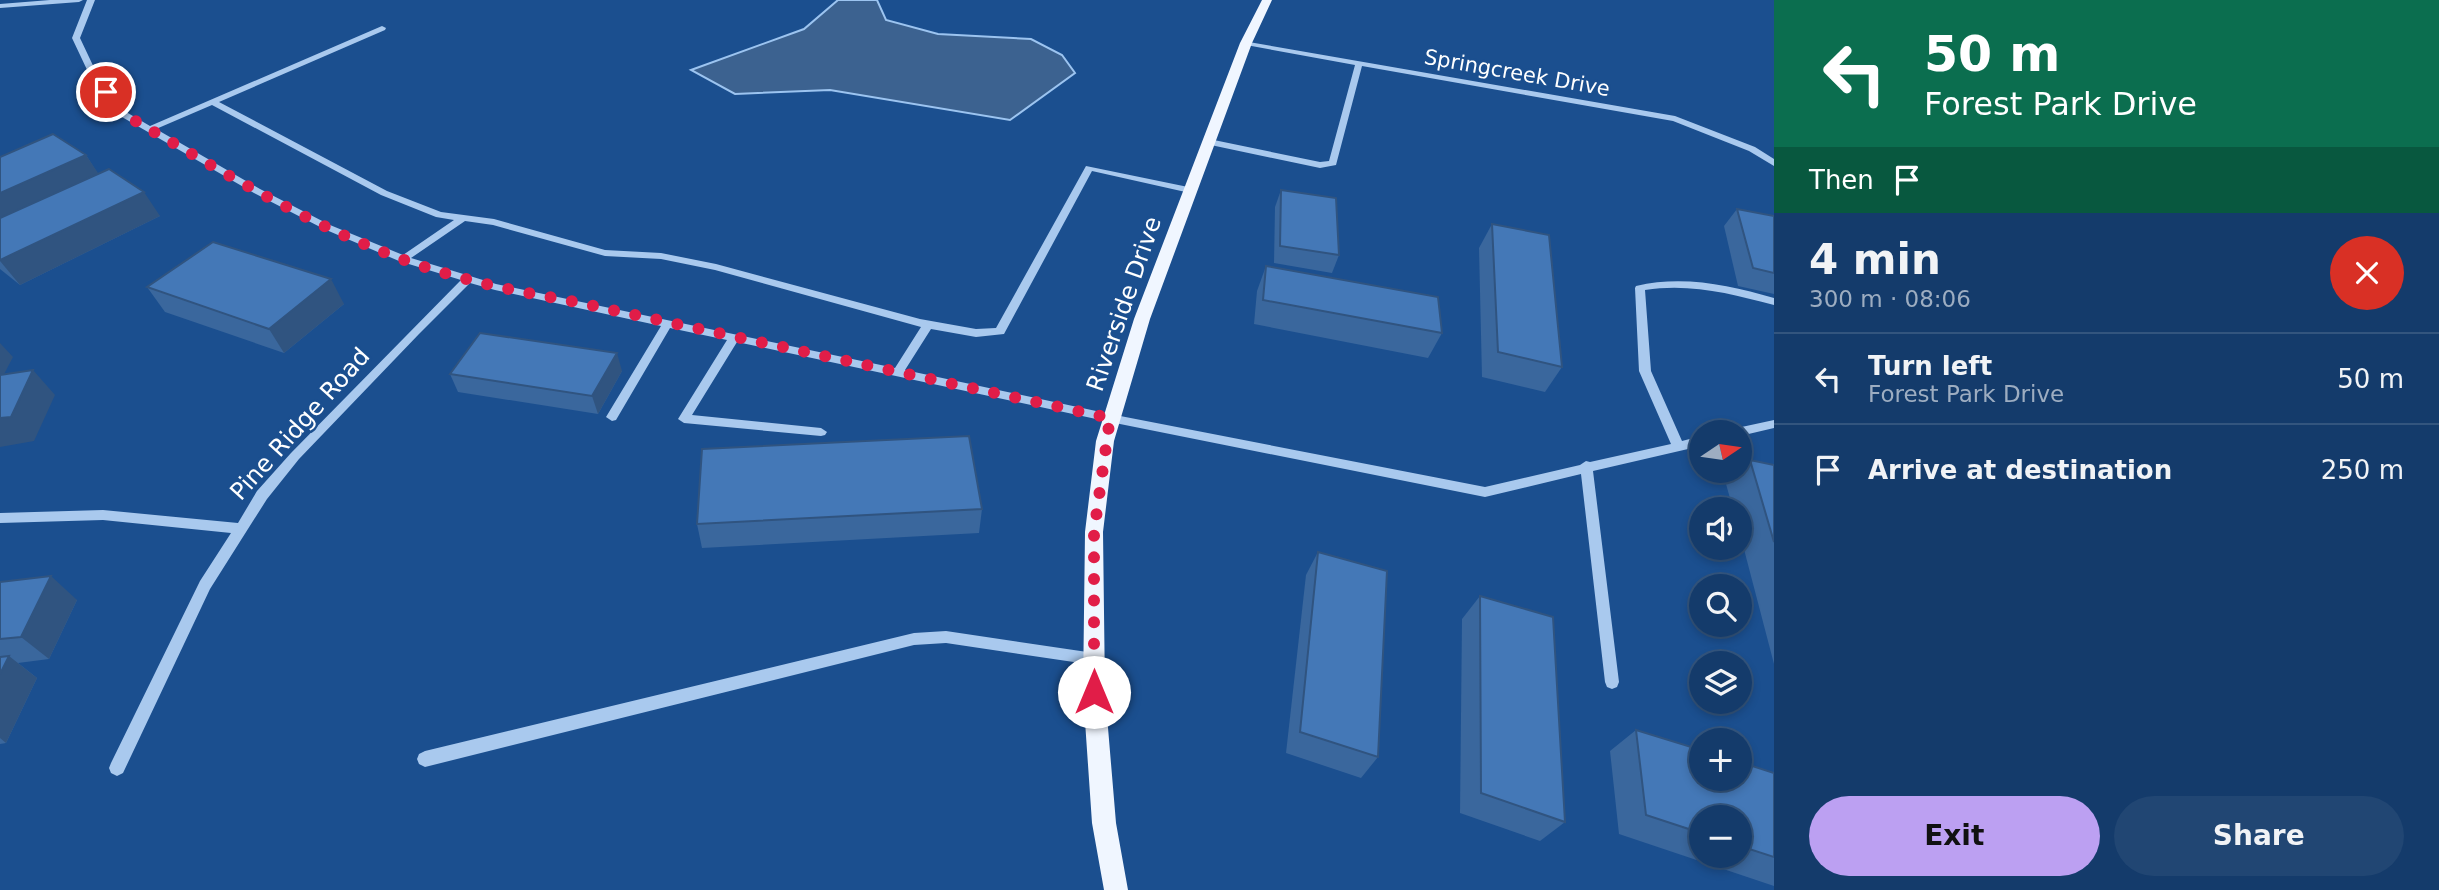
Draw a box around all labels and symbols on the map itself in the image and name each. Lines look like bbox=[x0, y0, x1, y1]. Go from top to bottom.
street label: Springcreek Drive bbox=[1422, 45, 1612, 101]
pin bbox=[76, 62, 136, 122]
street label: Riverside Drive bbox=[1081, 213, 1167, 395]
street label: Pine Ridge Road bbox=[224, 342, 376, 506]
north arrow bbox=[1689, 420, 1752, 483]
position arrow bbox=[1057, 655, 1131, 729]

